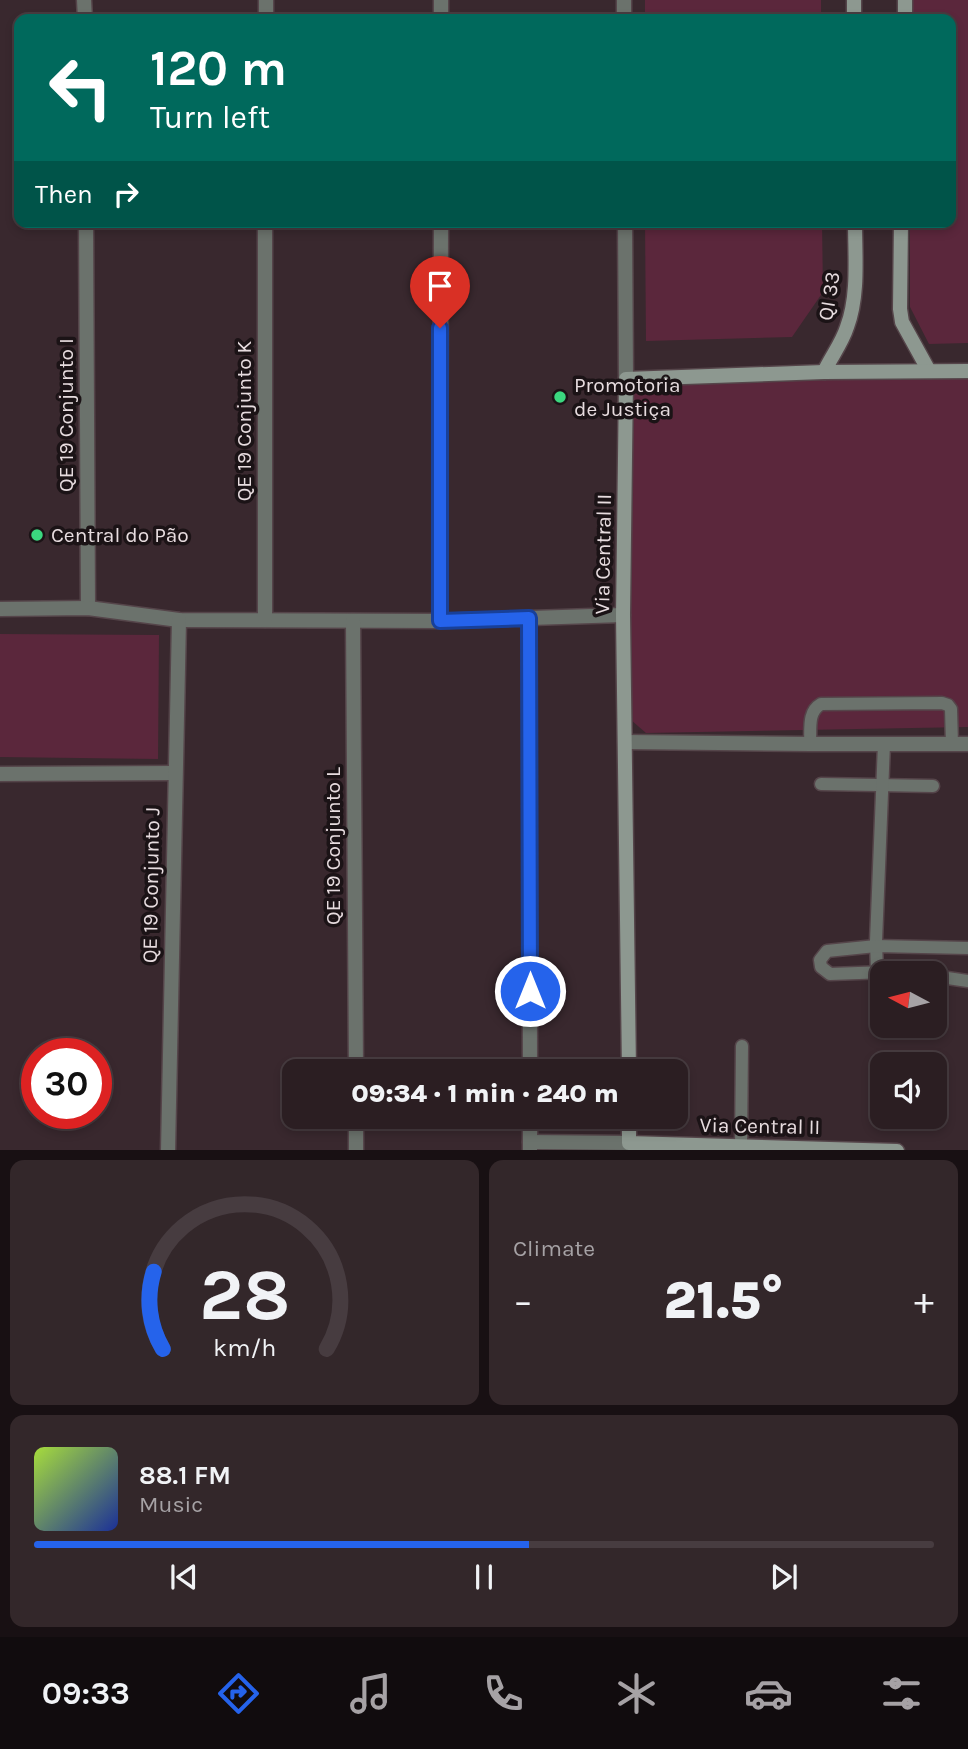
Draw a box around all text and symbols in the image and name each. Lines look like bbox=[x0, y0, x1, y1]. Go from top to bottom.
text: 120 m bbox=[150, 40, 287, 97]
icon: left bbox=[35, 42, 126, 133]
text: Turn left bbox=[150, 99, 270, 136]
icon: right bbox=[107, 175, 145, 213]
text: Then bbox=[35, 179, 93, 210]
pin bbox=[410, 256, 470, 328]
icon: arrive bbox=[421, 267, 459, 305]
street label: QI 33 bbox=[813, 270, 845, 322]
street label: QE 19 Conjunto I bbox=[54, 338, 78, 492]
street label: QE 19 Conjunto K bbox=[232, 340, 256, 501]
place label: Promotoria de Justiça bbox=[574, 373, 681, 421]
marker: Promotoria de Justiça bbox=[552, 389, 568, 405]
street label: Via Central II bbox=[590, 493, 616, 615]
place label: Central do Pão bbox=[51, 523, 189, 547]
marker: Central do Pão bbox=[29, 527, 45, 543]
street label: QE 19 Conjunto L bbox=[321, 767, 345, 925]
street label: QE 19 Conjunto J bbox=[138, 807, 164, 963]
position arrow bbox=[493, 954, 567, 1028]
north arrow bbox=[870, 961, 947, 1038]
map controls bbox=[870, 961, 947, 1129]
speed limit sign: 30 bbox=[21, 1038, 112, 1129]
button: sound bbox=[870, 1052, 947, 1129]
text: 09:34 · 1 min · 240 m bbox=[351, 1078, 619, 1109]
street label: Via Central II bbox=[699, 1113, 821, 1139]
text: Climate bbox=[513, 1235, 595, 1262]
text: 28 bbox=[199, 1252, 290, 1337]
text: 21.5° bbox=[663, 1270, 784, 1331]
text: − bbox=[513, 1279, 533, 1324]
text: + bbox=[914, 1279, 934, 1324]
text: km/h bbox=[213, 1332, 276, 1361]
text: 88.1 FM bbox=[139, 1460, 231, 1491]
text: Music bbox=[139, 1491, 203, 1518]
icon: previous bbox=[165, 1558, 203, 1596]
icon: pause bbox=[465, 1558, 503, 1596]
icon: next bbox=[765, 1558, 803, 1596]
icon: directions bbox=[214, 1669, 263, 1718]
icon: music bbox=[346, 1669, 395, 1718]
icon: phone bbox=[479, 1669, 528, 1718]
icon: climate bbox=[612, 1669, 661, 1718]
icon: car bbox=[744, 1669, 793, 1718]
icon: filters bbox=[877, 1669, 926, 1718]
text: 09:33 bbox=[42, 1675, 130, 1712]

